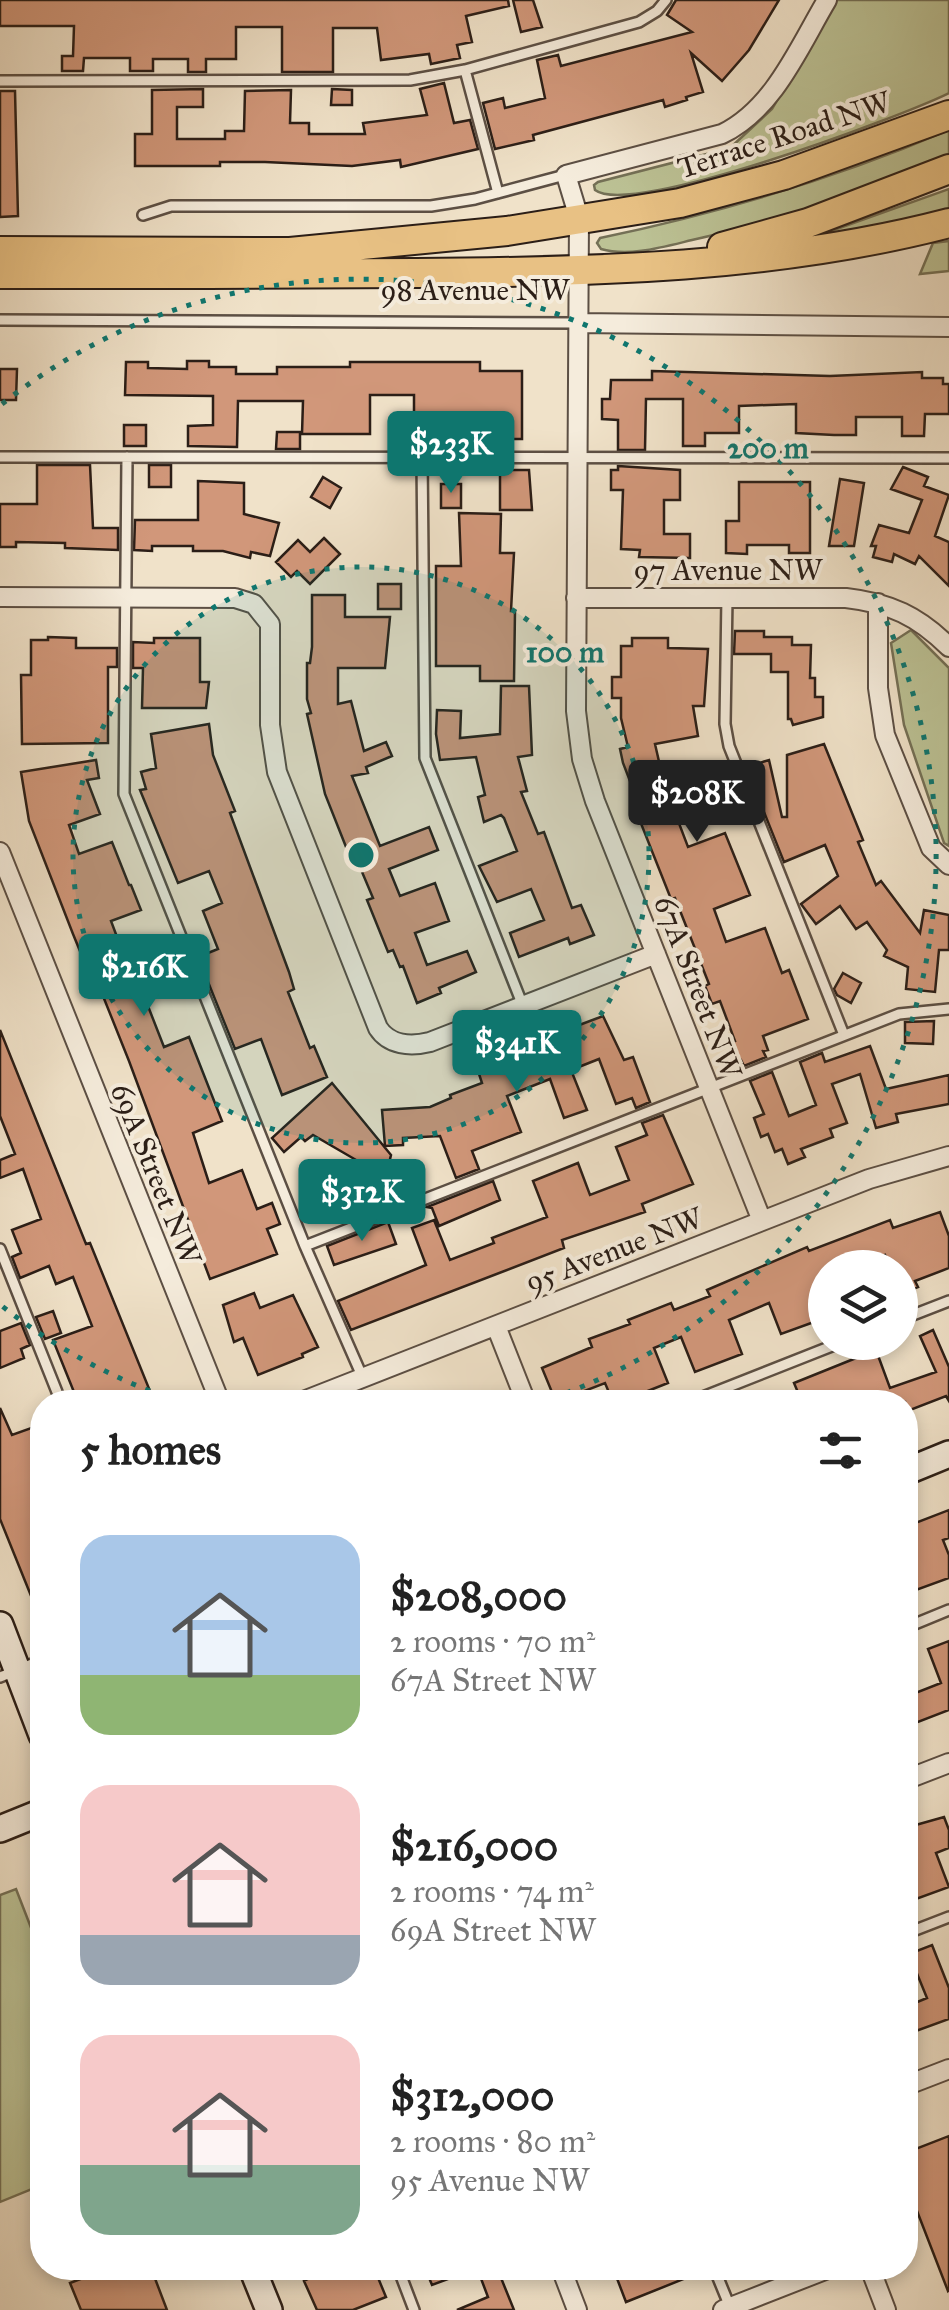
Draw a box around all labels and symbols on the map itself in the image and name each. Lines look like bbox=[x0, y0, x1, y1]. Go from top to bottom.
street label: Terrace Road NW bbox=[673, 83, 896, 186]
street label: 98 Avenue NW bbox=[381, 272, 571, 309]
pin: $233K bbox=[381, 411, 521, 496]
text: 200 m bbox=[727, 430, 809, 466]
street label: 97 Avenue NW bbox=[633, 552, 824, 589]
text: 100 m bbox=[526, 634, 605, 670]
pin: $208K bbox=[627, 760, 767, 845]
centre of rings bbox=[343, 837, 379, 873]
street label: 67A Street NW bbox=[647, 890, 750, 1085]
pin: $216K bbox=[74, 934, 214, 1019]
pin: $341K bbox=[447, 1010, 587, 1095]
street label: 69A Street NW bbox=[102, 1078, 209, 1272]
pin: $312K bbox=[292, 1159, 432, 1244]
street label: 95 Avenue NW bbox=[520, 1199, 710, 1301]

